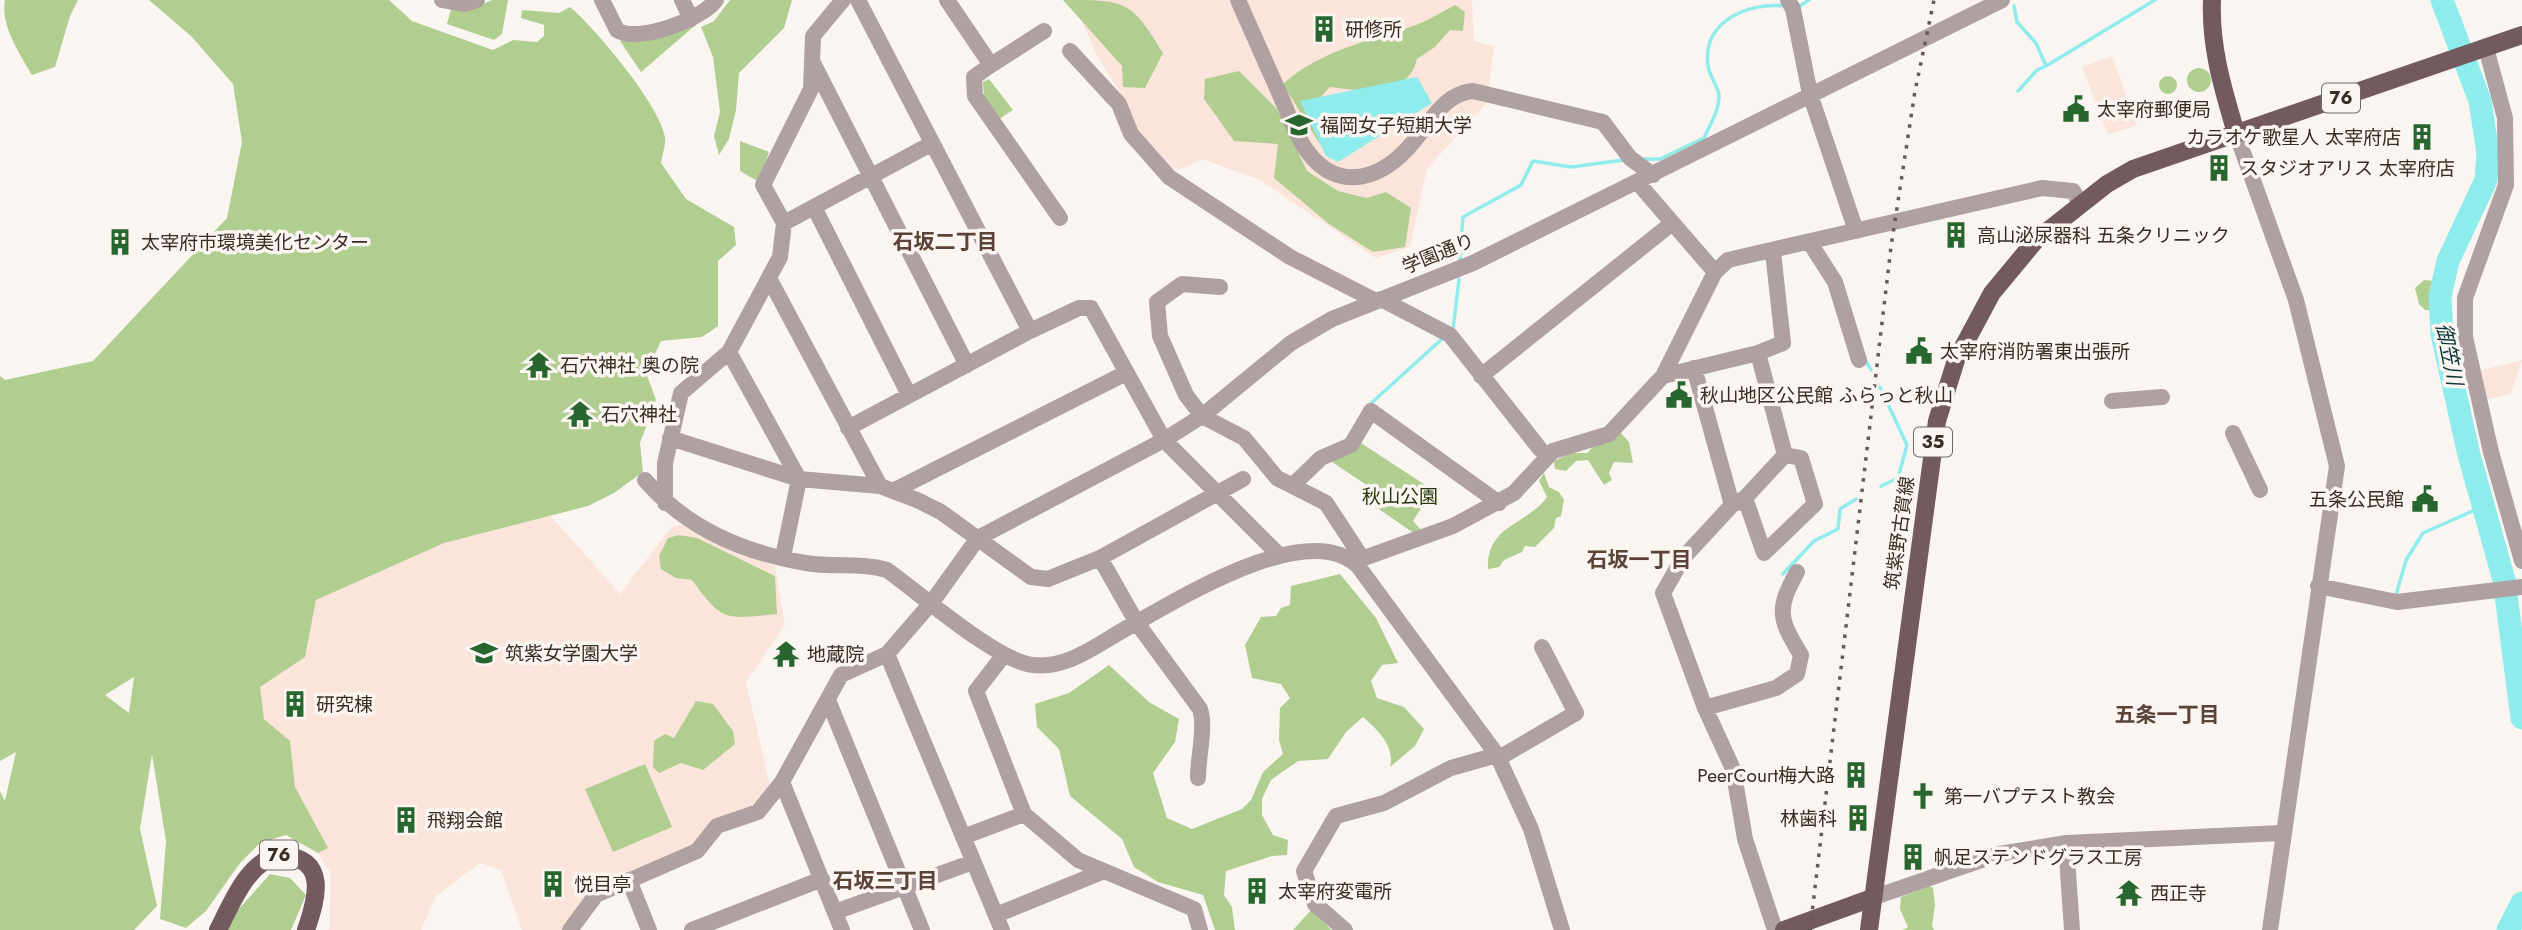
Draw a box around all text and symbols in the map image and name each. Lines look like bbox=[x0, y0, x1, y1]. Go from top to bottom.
building icon: 研修所 bbox=[1309, 14, 1339, 44]
place label: 研修所 bbox=[1345, 16, 1402, 43]
road number: 76 bbox=[2322, 84, 2360, 113]
public building icon: 太宰府郵便局 bbox=[2061, 94, 2091, 124]
place label: 太宰府郵便局 bbox=[2097, 96, 2211, 123]
school or university icon: 福岡女子短期大学 bbox=[1284, 110, 1314, 140]
place label: 福岡女子短期大学 bbox=[1320, 112, 1472, 139]
building icon: カラオケ歌星人 太宰府店 bbox=[2407, 122, 2437, 152]
place label: カラオケ歌星人 太宰府店 bbox=[2186, 124, 2401, 151]
building icon: スタジオアリス 太宰府店 bbox=[2204, 153, 2234, 183]
place label: スタジオアリス 太宰府店 bbox=[2240, 155, 2455, 182]
building icon: 高山泌尿器科 五条クリニック bbox=[1941, 220, 1971, 250]
place label: 高山泌尿器科 五条クリニック bbox=[1977, 222, 2230, 249]
building icon: 太宰府市環境美化センター bbox=[105, 227, 135, 257]
district label: 石坂二丁目 bbox=[893, 227, 998, 257]
street label: 学園通り bbox=[1398, 227, 1478, 280]
place label: 太宰府市環境美化センター bbox=[141, 229, 369, 256]
water label: 御笠川 bbox=[2428, 320, 2470, 390]
public building icon: 太宰府消防署東出張所 bbox=[1904, 336, 1934, 366]
place label: 太宰府消防署東出張所 bbox=[1940, 338, 2130, 365]
temple icon: 石穴神社 奥の院 bbox=[524, 350, 554, 380]
place label: 石穴神社 奥の院 bbox=[560, 352, 699, 379]
public building icon: 秋山地区公民館 ふらっと秋山 bbox=[1664, 380, 1694, 410]
place label: 秋山地区公民館 ふらっと秋山 bbox=[1700, 382, 1953, 409]
temple icon: 石穴神社 bbox=[565, 399, 595, 429]
place label: 石穴神社 bbox=[601, 401, 677, 428]
road number: 35 bbox=[1914, 428, 1952, 457]
street label: 筑紫野古賀線 bbox=[1878, 475, 1921, 591]
park label: 秋山公園 bbox=[1362, 483, 1438, 510]
public building icon: 五条公民館 bbox=[2410, 484, 2440, 514]
place label: 五条公民館 bbox=[2309, 486, 2404, 513]
district label: 石坂一丁目 bbox=[1587, 545, 1692, 575]
school or university icon: 筑紫女学園大学 bbox=[469, 638, 499, 668]
temple icon: 地蔵院 bbox=[771, 639, 801, 669]
place label: 筑紫女学園大学 bbox=[505, 640, 638, 667]
place label: 地蔵院 bbox=[807, 641, 864, 668]
building icon: 研究棟 bbox=[280, 689, 310, 719]
place label: 研究棟 bbox=[316, 691, 373, 718]
district label: 五条一丁目 bbox=[2115, 700, 2220, 730]
building icon: PeerCourt梅大路 bbox=[1841, 760, 1871, 790]
place label: PeerCourt梅大路 bbox=[1697, 762, 1835, 789]
church icon: 第一バプテスト教会 bbox=[1908, 781, 1938, 811]
place label: 第一バプテスト教会 bbox=[1944, 783, 2115, 810]
building icon: 林歯科 bbox=[1843, 803, 1873, 833]
building icon: 飛翔会館 bbox=[391, 805, 421, 835]
place label: 林歯科 bbox=[1780, 805, 1837, 832]
place label: 飛翔会館 bbox=[427, 807, 503, 834]
road number: 76 bbox=[260, 840, 298, 870]
building icon: 帆足ステンドグラス工房 bbox=[1898, 842, 1928, 872]
place label: 帆足ステンドグラス工房 bbox=[1934, 844, 2143, 871]
district label: 石坂三丁目 bbox=[833, 866, 938, 896]
building icon: 悦目亭 bbox=[538, 869, 568, 899]
place label: 悦目亭 bbox=[574, 871, 631, 898]
building icon: 太宰府変電所 bbox=[1242, 876, 1272, 906]
place label: 太宰府変電所 bbox=[1278, 878, 1392, 905]
temple icon: 西正寺 bbox=[2114, 878, 2144, 908]
place label: 西正寺 bbox=[2150, 880, 2207, 907]

